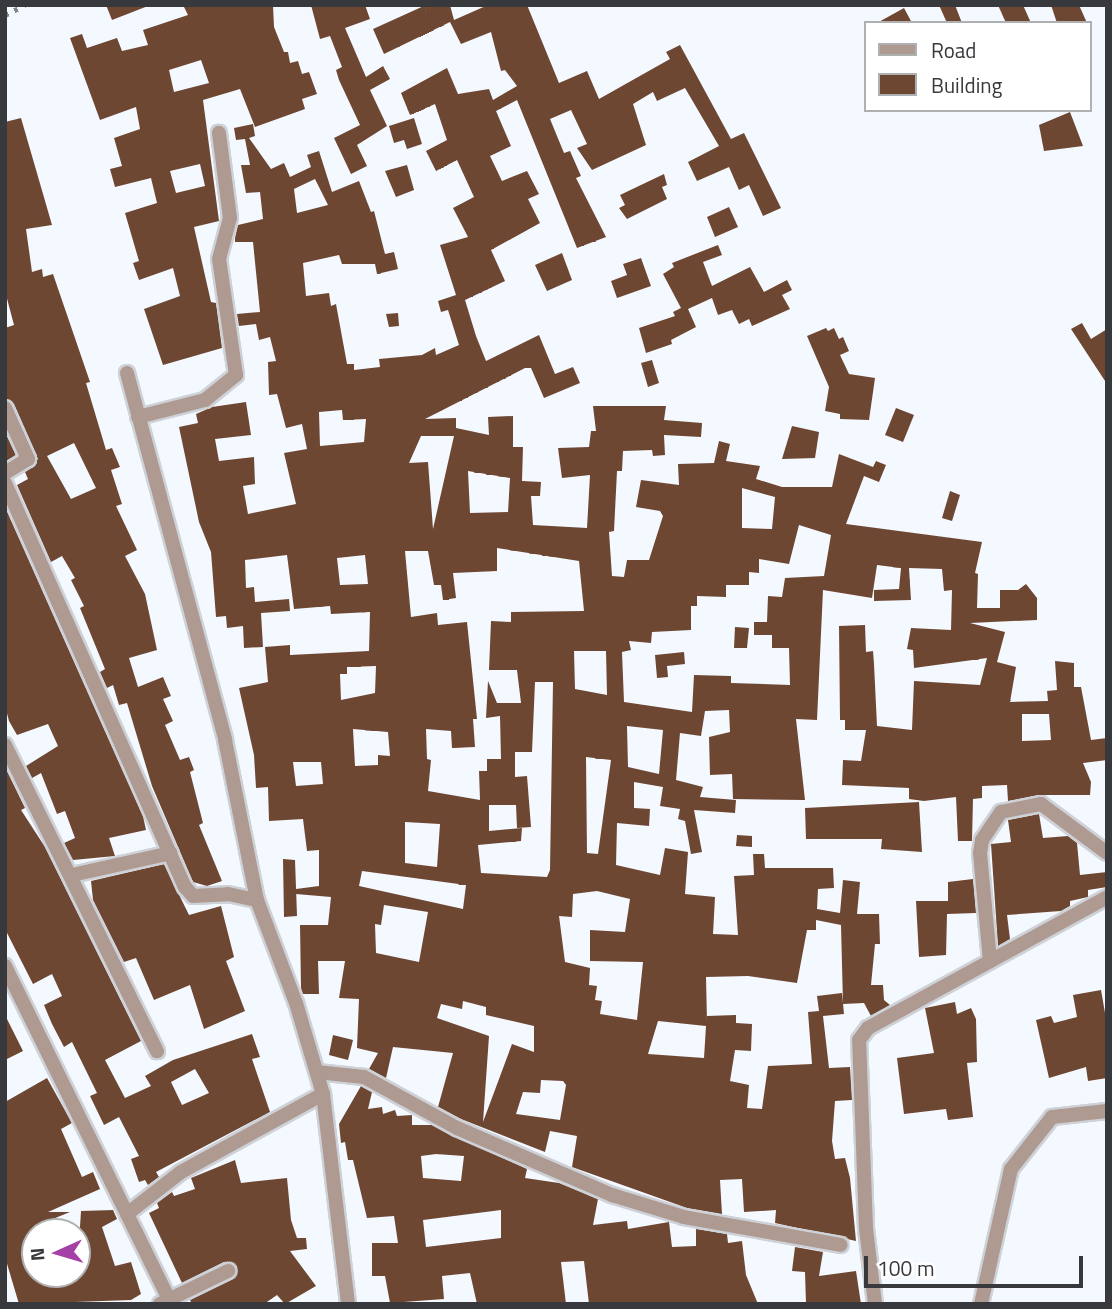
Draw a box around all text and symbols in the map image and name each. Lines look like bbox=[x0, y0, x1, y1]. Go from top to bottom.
legend bbox=[864, 21, 1091, 112]
text: Road bbox=[931, 34, 976, 66]
text: Building bbox=[931, 69, 1002, 101]
north arrow bbox=[21, 1218, 91, 1288]
scale bar bbox=[867, 1242, 1086, 1286]
text: N bbox=[22, 1247, 51, 1262]
text: 100 m bbox=[877, 1252, 934, 1284]

